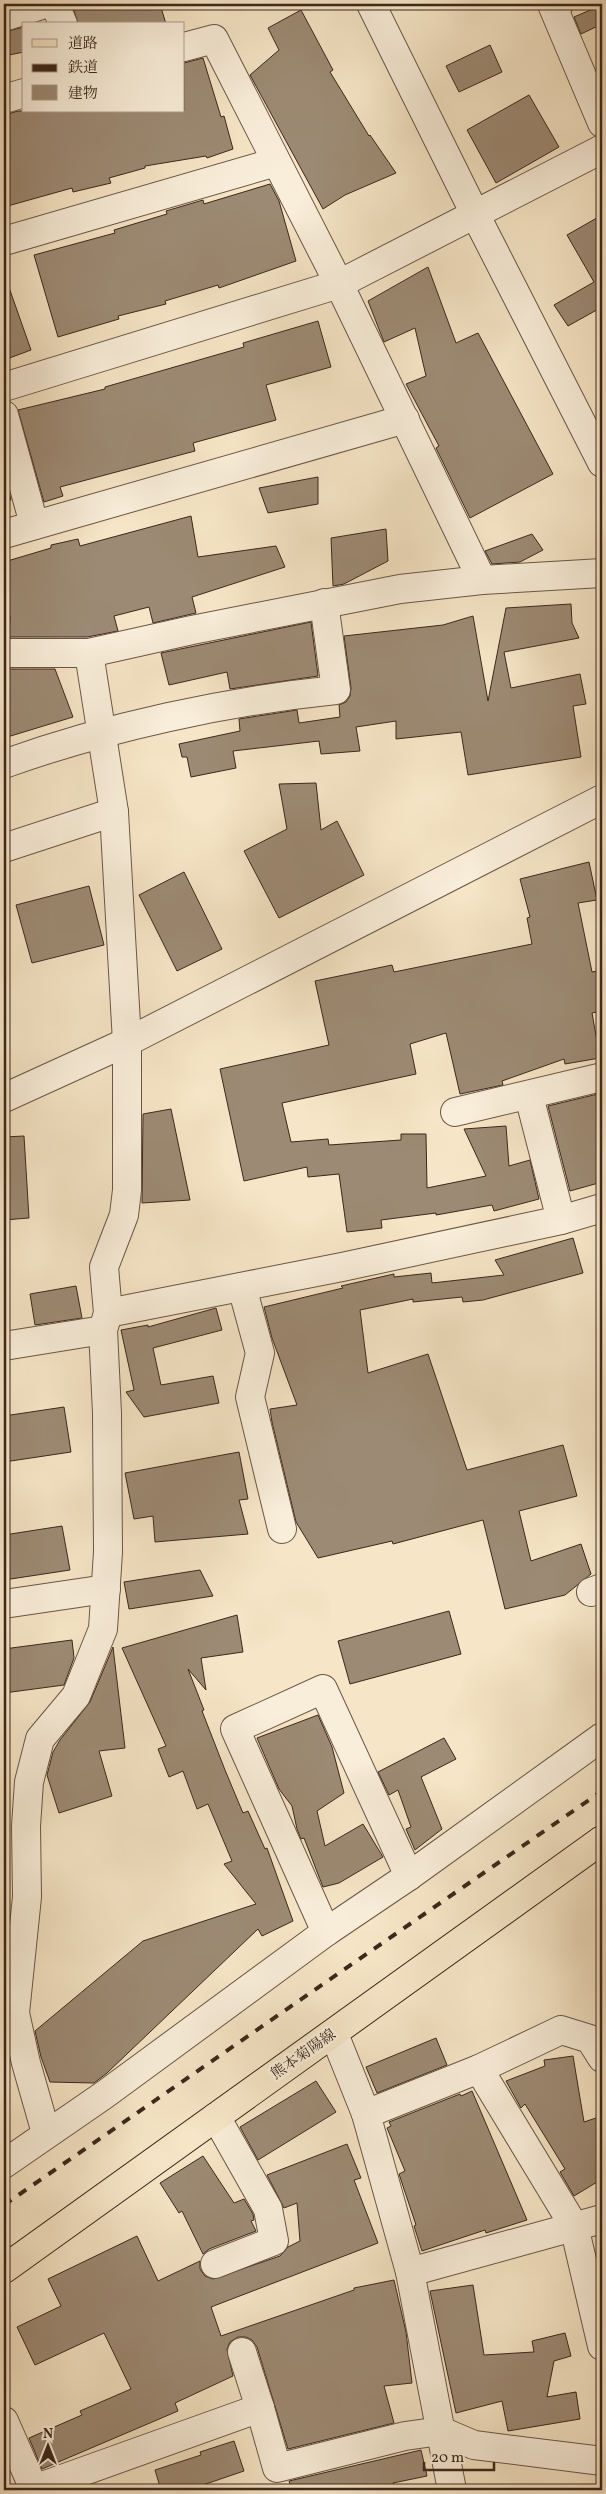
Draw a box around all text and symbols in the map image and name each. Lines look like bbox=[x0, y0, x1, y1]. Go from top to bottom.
legend bbox=[22, 22, 185, 112]
text: 道路 bbox=[68, 34, 98, 55]
text: 鉄道 bbox=[68, 58, 98, 79]
text: 建物 bbox=[68, 84, 98, 105]
street label: 熊本菊陽線 bbox=[267, 2025, 341, 2085]
north arrow bbox=[22, 2422, 72, 2472]
text: N bbox=[43, 2425, 53, 2444]
scale bar bbox=[424, 2439, 494, 2471]
text: 20 m bbox=[431, 2448, 464, 2469]

